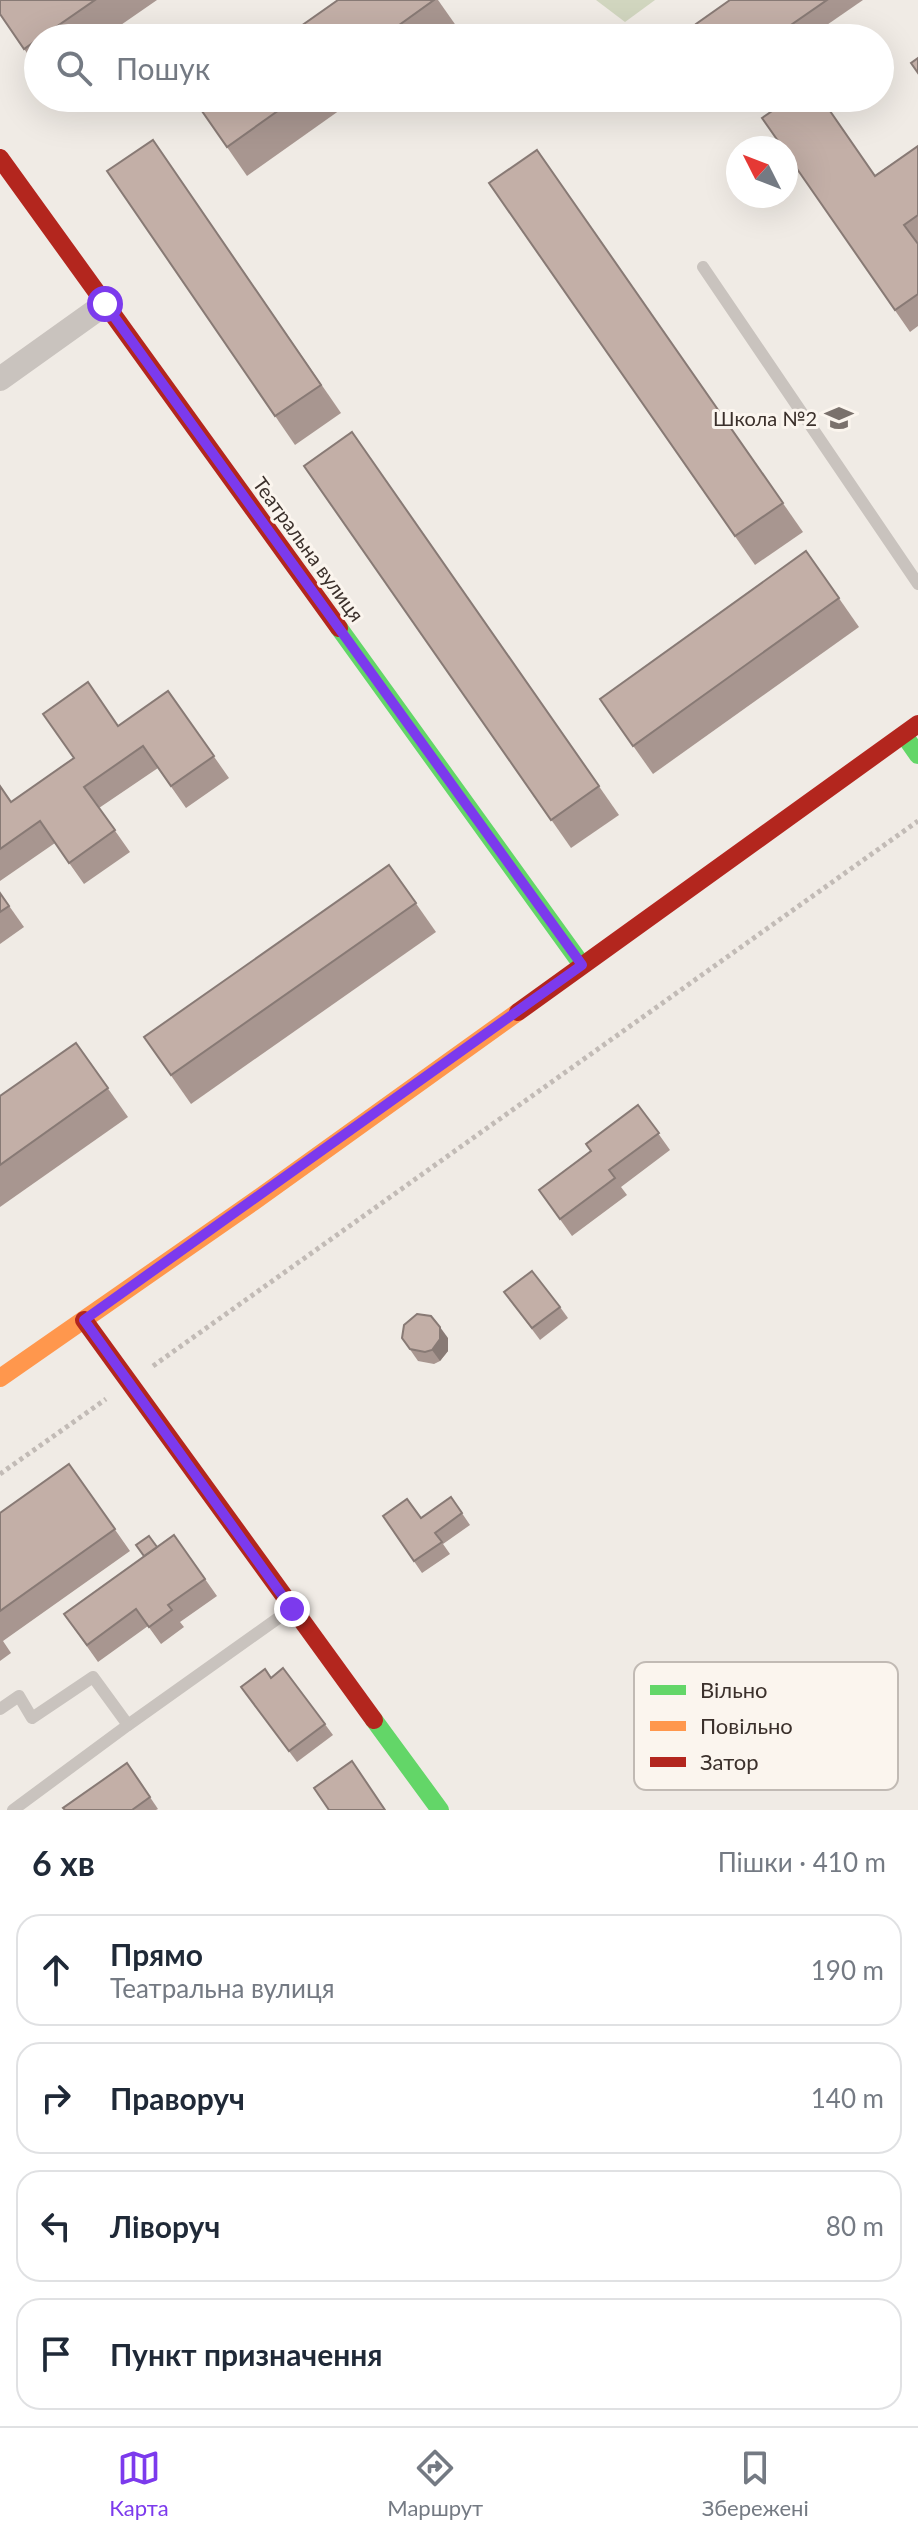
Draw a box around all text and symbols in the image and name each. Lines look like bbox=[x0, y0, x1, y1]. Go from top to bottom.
search box bbox=[24, 24, 894, 112]
icon: search bbox=[52, 46, 96, 90]
text: Пошук bbox=[116, 50, 210, 86]
north arrow bbox=[726, 136, 798, 208]
route start bbox=[87, 286, 123, 322]
school or university icon: Школа №2 bbox=[824, 403, 854, 433]
place label: Школа №2 bbox=[713, 406, 817, 430]
street label: Театральна вулиця bbox=[249, 472, 369, 626]
route end bbox=[274, 1591, 310, 1627]
legend bbox=[634, 1662, 898, 1790]
text: Вільно bbox=[700, 1676, 768, 1703]
text: Повільно bbox=[700, 1712, 793, 1739]
text: Затор bbox=[700, 1748, 759, 1775]
text: 6 хв bbox=[32, 1842, 95, 1883]
text: Пішки · 410 m bbox=[718, 1846, 886, 1878]
text: Прямо bbox=[110, 1936, 203, 1972]
icon: ahead bbox=[34, 1948, 78, 1992]
text: 190 m bbox=[811, 1954, 884, 1986]
text: Театральна вулиця bbox=[110, 1972, 334, 2004]
icon: right bbox=[34, 2076, 78, 2120]
text: Праворуч bbox=[110, 2080, 245, 2116]
text: 140 m bbox=[811, 2082, 884, 2114]
icon: left bbox=[34, 2204, 78, 2248]
text: Ліворуч bbox=[110, 2208, 220, 2244]
text: 80 m bbox=[826, 2210, 884, 2242]
icon: arrive bbox=[34, 2332, 78, 2376]
text: Пункт призначення bbox=[110, 2336, 383, 2372]
tab: Карта bbox=[109, 2446, 169, 2521]
tab: Маршрут bbox=[387, 2446, 483, 2521]
tab: Збережені bbox=[702, 2446, 809, 2521]

